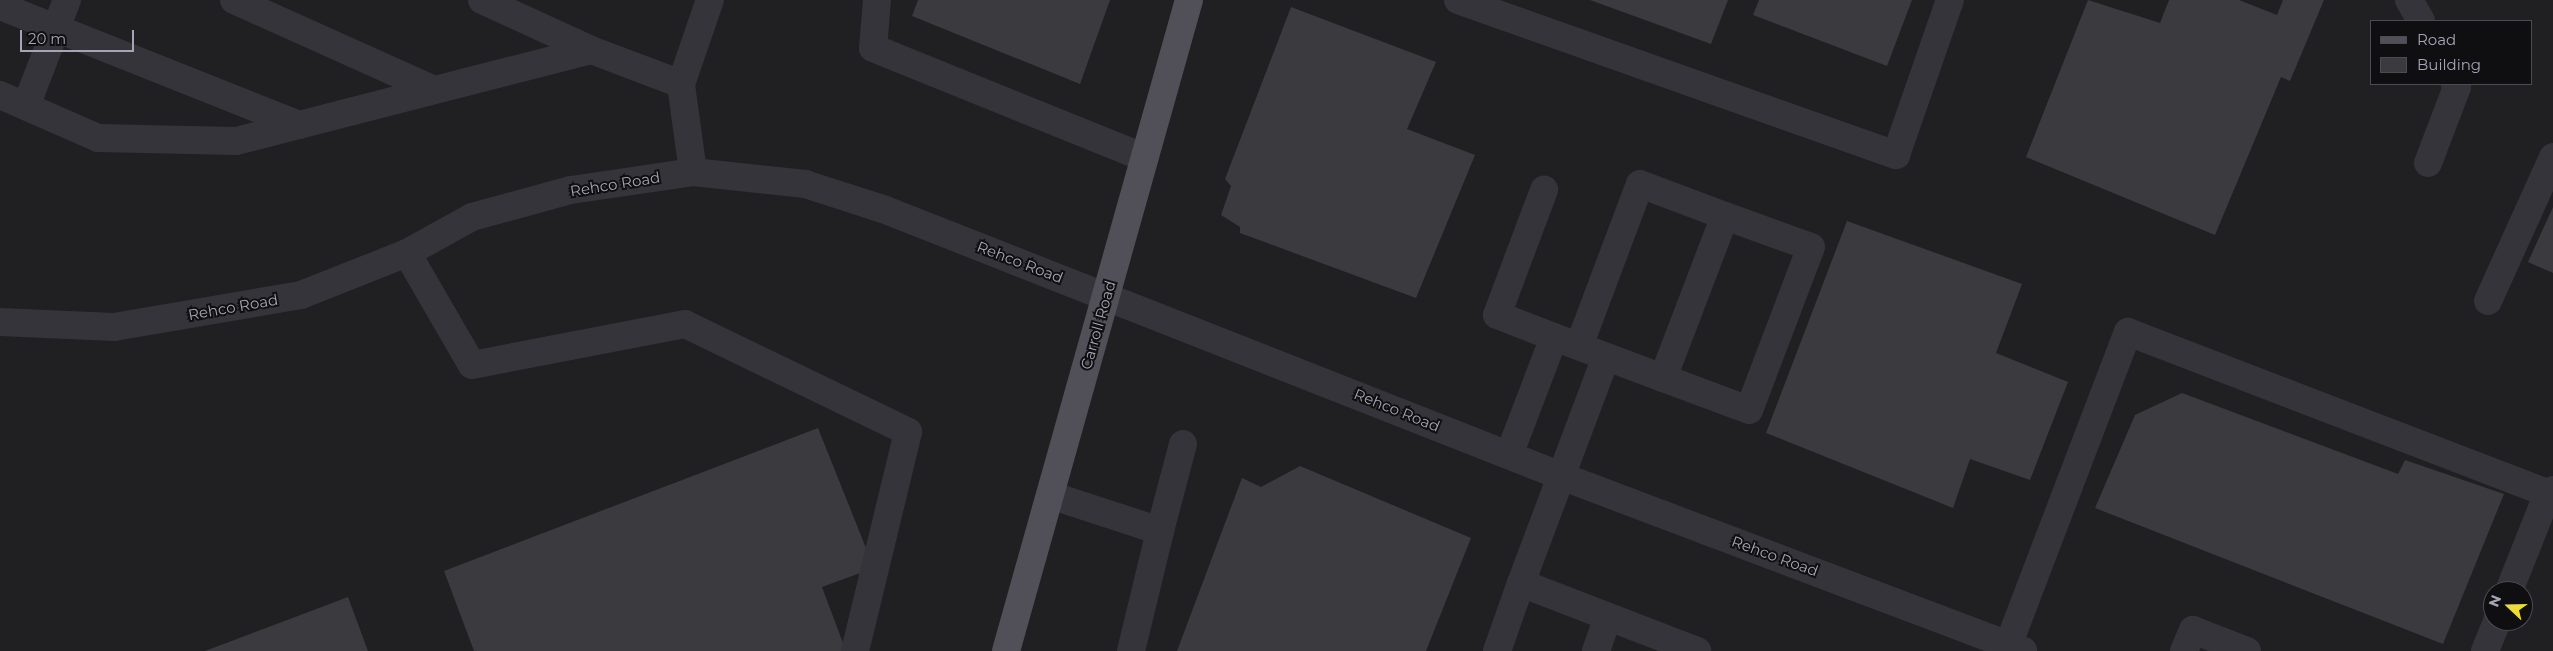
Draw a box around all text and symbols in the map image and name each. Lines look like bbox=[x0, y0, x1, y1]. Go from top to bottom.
scale bar bbox=[22, 20, 136, 52]
legend bbox=[2370, 20, 2533, 85]
text: 20 m bbox=[28, 29, 66, 48]
text: Road bbox=[2417, 30, 2456, 49]
text: Building bbox=[2417, 55, 2481, 74]
street label: Rehco Road bbox=[569, 168, 661, 200]
street label: Rehco Road bbox=[974, 237, 1066, 287]
street label: Carroll Road bbox=[1077, 278, 1119, 372]
street label: Rehco Road bbox=[187, 290, 279, 324]
street label: Rehco Road bbox=[1351, 385, 1443, 435]
street label: Rehco Road bbox=[1729, 532, 1821, 580]
north arrow bbox=[2483, 581, 2533, 631]
text: N bbox=[2485, 592, 2505, 609]

